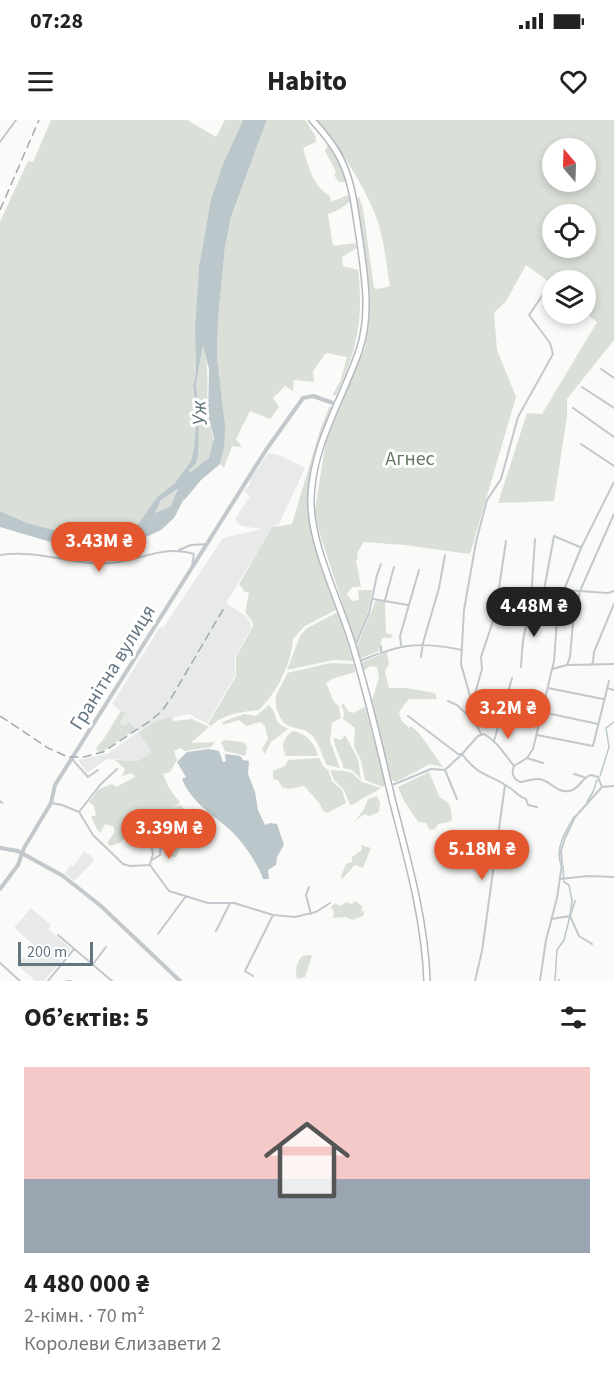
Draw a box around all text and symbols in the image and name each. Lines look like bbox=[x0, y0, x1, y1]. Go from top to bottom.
text: 07:28 bbox=[30, 5, 83, 37]
text: Habito bbox=[267, 62, 347, 101]
icon: menu bbox=[24, 65, 57, 98]
icon: heart bbox=[557, 65, 590, 98]
north arrow bbox=[542, 138, 596, 192]
map controls bbox=[542, 138, 596, 324]
button: locate bbox=[542, 204, 596, 258]
button: layers bbox=[542, 270, 596, 324]
water label: Уж bbox=[183, 399, 215, 426]
park label: Агнес bbox=[385, 445, 435, 473]
pin: 3.43M ₴ bbox=[44, 522, 154, 573]
text: 3.43M ₴ bbox=[65, 527, 133, 555]
pin: 4.48M ₴ bbox=[479, 587, 589, 638]
text: 4.48M ₴ bbox=[500, 592, 568, 620]
street label: Гранітна вулиця bbox=[63, 599, 163, 736]
pin: 3.2M ₴ bbox=[459, 689, 557, 740]
text: 3.2M ₴ bbox=[480, 694, 536, 722]
pin: 3.39M ₴ bbox=[114, 809, 224, 860]
text: 3.39M ₴ bbox=[135, 814, 203, 842]
pin: 5.18M ₴ bbox=[427, 830, 537, 881]
text: 5.18M ₴ bbox=[448, 835, 516, 863]
scale bar bbox=[18, 939, 93, 966]
text: 200 m bbox=[27, 941, 67, 963]
text: Об’єктів: 5 bbox=[24, 999, 149, 1036]
icon: filters bbox=[557, 1001, 590, 1034]
icon: home bbox=[253, 1106, 361, 1214]
text: 4 480 000 ₴ bbox=[24, 1265, 149, 1302]
text: 2-кімн. · 70 m² bbox=[24, 1302, 145, 1330]
text: Королеви Єлизавети 2 bbox=[24, 1330, 221, 1358]

